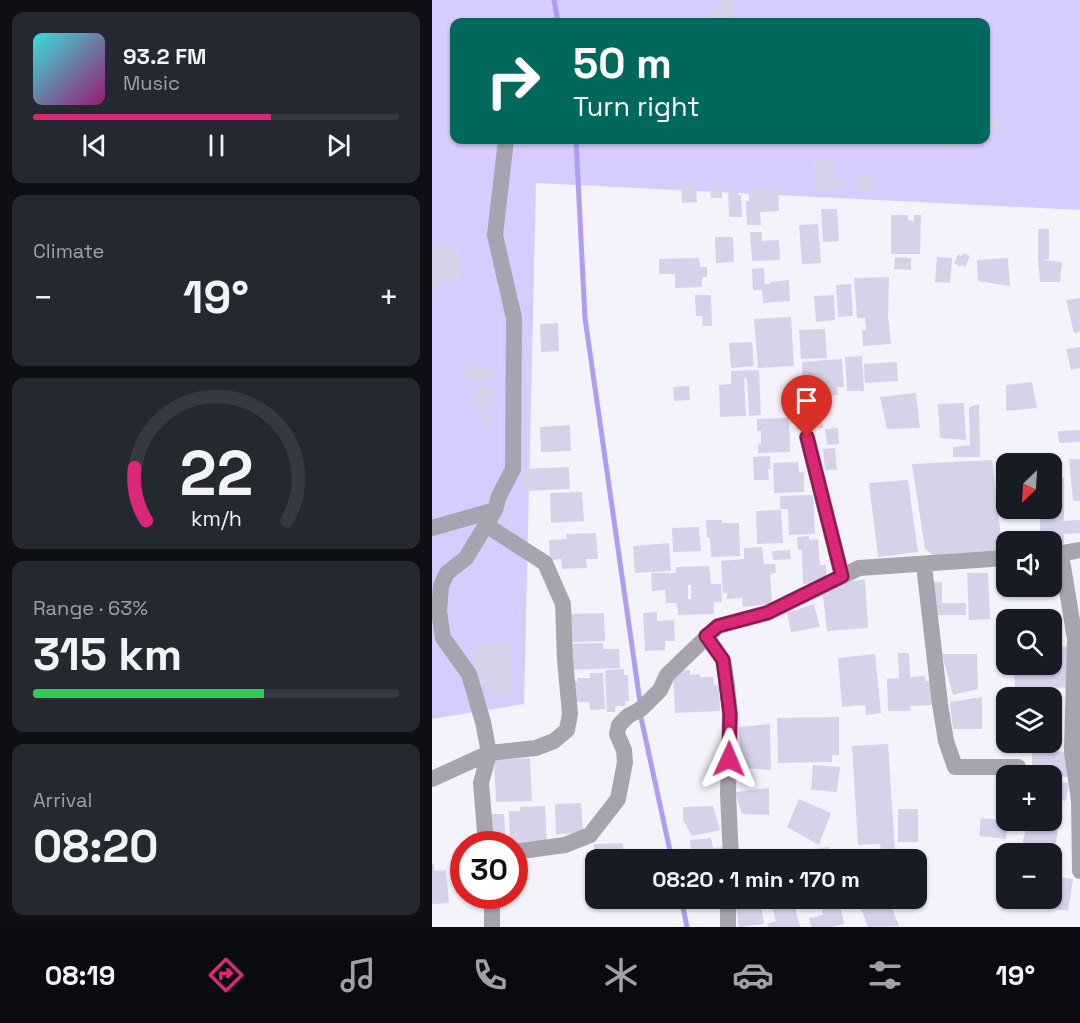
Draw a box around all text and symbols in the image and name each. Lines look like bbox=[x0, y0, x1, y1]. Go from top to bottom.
text: 50 m bbox=[573, 37, 672, 90]
text: 93.2 FM bbox=[123, 42, 206, 70]
icon: right bbox=[474, 42, 552, 120]
text: Music bbox=[123, 70, 180, 96]
text: Turn right bbox=[573, 89, 700, 124]
icon: previous bbox=[78, 129, 111, 162]
icon: pause bbox=[200, 129, 233, 162]
icon: next bbox=[322, 129, 355, 162]
text: Climate bbox=[33, 238, 104, 264]
text: 19° bbox=[183, 269, 249, 326]
text: − bbox=[33, 277, 53, 319]
text: + bbox=[379, 277, 399, 319]
pin bbox=[781, 375, 832, 437]
icon: arrive bbox=[790, 384, 823, 417]
text: 22 bbox=[179, 434, 253, 513]
north arrow bbox=[996, 453, 1062, 519]
map controls bbox=[996, 453, 1062, 909]
text: km/h bbox=[190, 505, 242, 532]
button: sound bbox=[996, 531, 1062, 597]
text: Range · 63% bbox=[33, 595, 148, 621]
button: search bbox=[996, 609, 1062, 675]
text: 315 km bbox=[33, 626, 182, 683]
button: layers bbox=[996, 687, 1062, 753]
position arrow bbox=[697, 727, 761, 791]
button: + bbox=[996, 765, 1062, 831]
text: Arrival bbox=[33, 787, 92, 813]
text: 08:20 bbox=[33, 818, 158, 875]
speed limit sign: 30 bbox=[450, 831, 528, 909]
button: − bbox=[996, 843, 1062, 909]
text: 08:20 · 1 min · 170 m bbox=[652, 865, 860, 893]
icon: directions bbox=[205, 954, 247, 996]
icon: music bbox=[337, 954, 379, 996]
icon: phone bbox=[469, 954, 511, 996]
icon: climate bbox=[600, 954, 642, 996]
icon: car bbox=[732, 954, 774, 996]
icon: filters bbox=[864, 954, 906, 996]
text: 08:19 bbox=[45, 958, 116, 993]
text: 19° bbox=[996, 958, 1035, 993]

